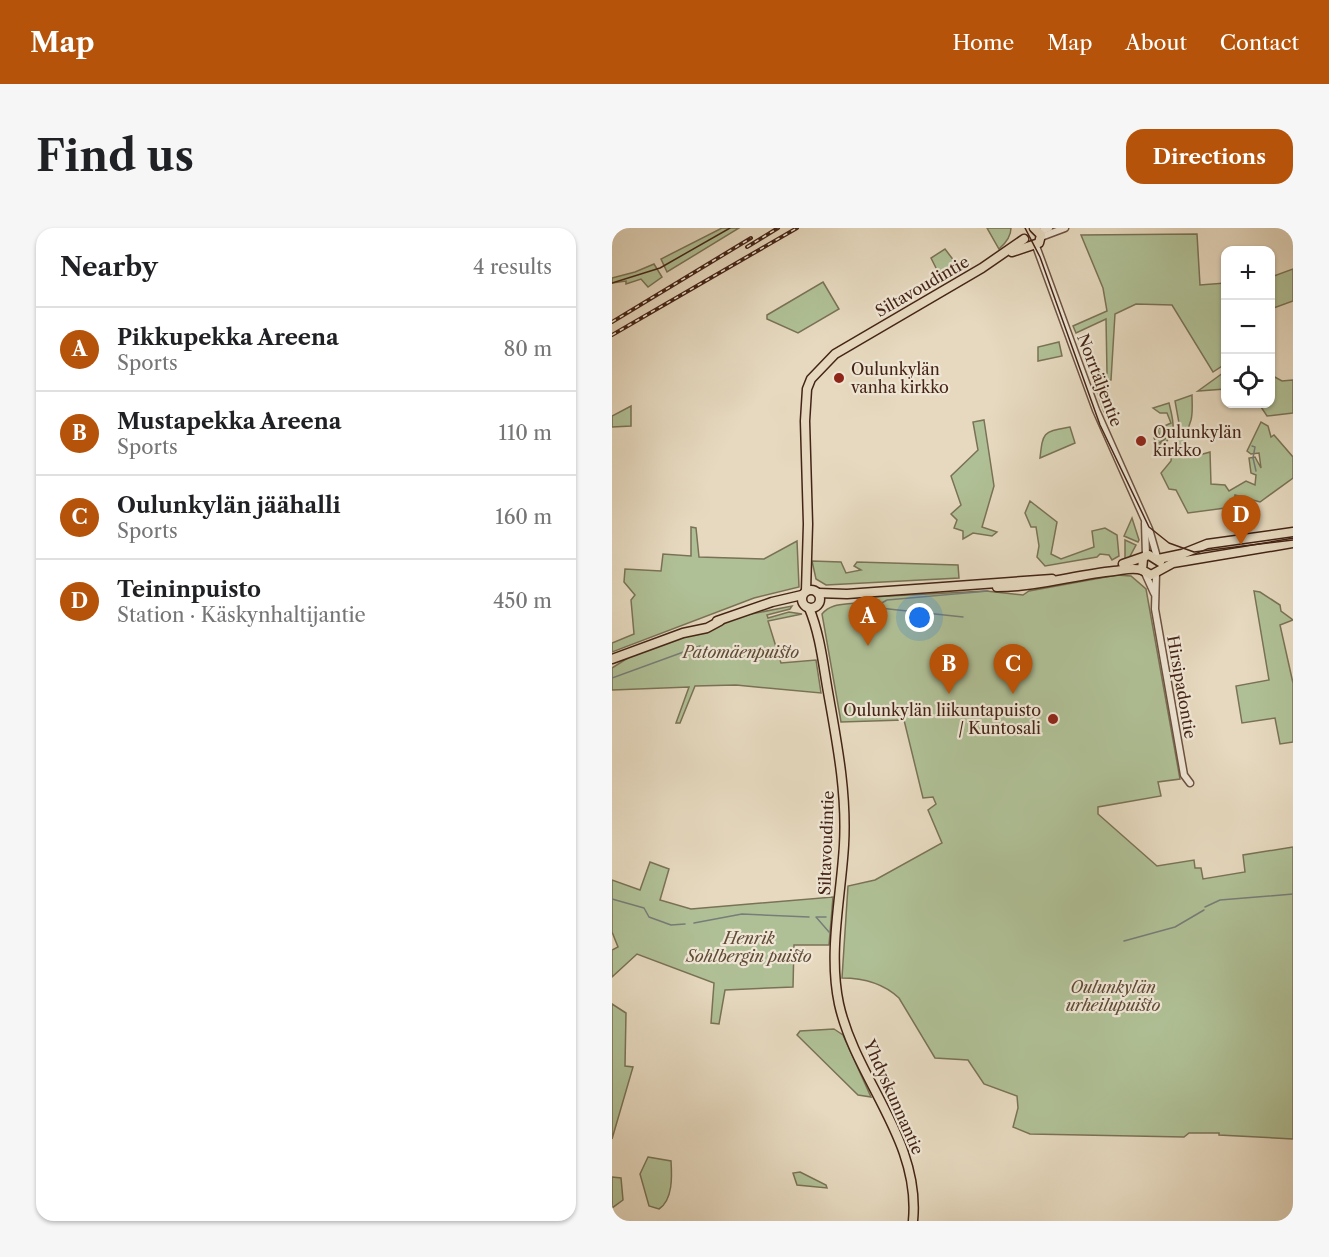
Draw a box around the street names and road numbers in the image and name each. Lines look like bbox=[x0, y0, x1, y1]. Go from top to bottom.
street label: Siltavoudintie bbox=[872, 251, 972, 321]
street label: Norrtäljentie bbox=[1073, 331, 1127, 429]
street label: Hirsipadontie bbox=[1163, 634, 1201, 740]
street label: Siltavoudintie bbox=[814, 790, 838, 896]
street label: Yhdyskunnantie bbox=[859, 1035, 928, 1158]

